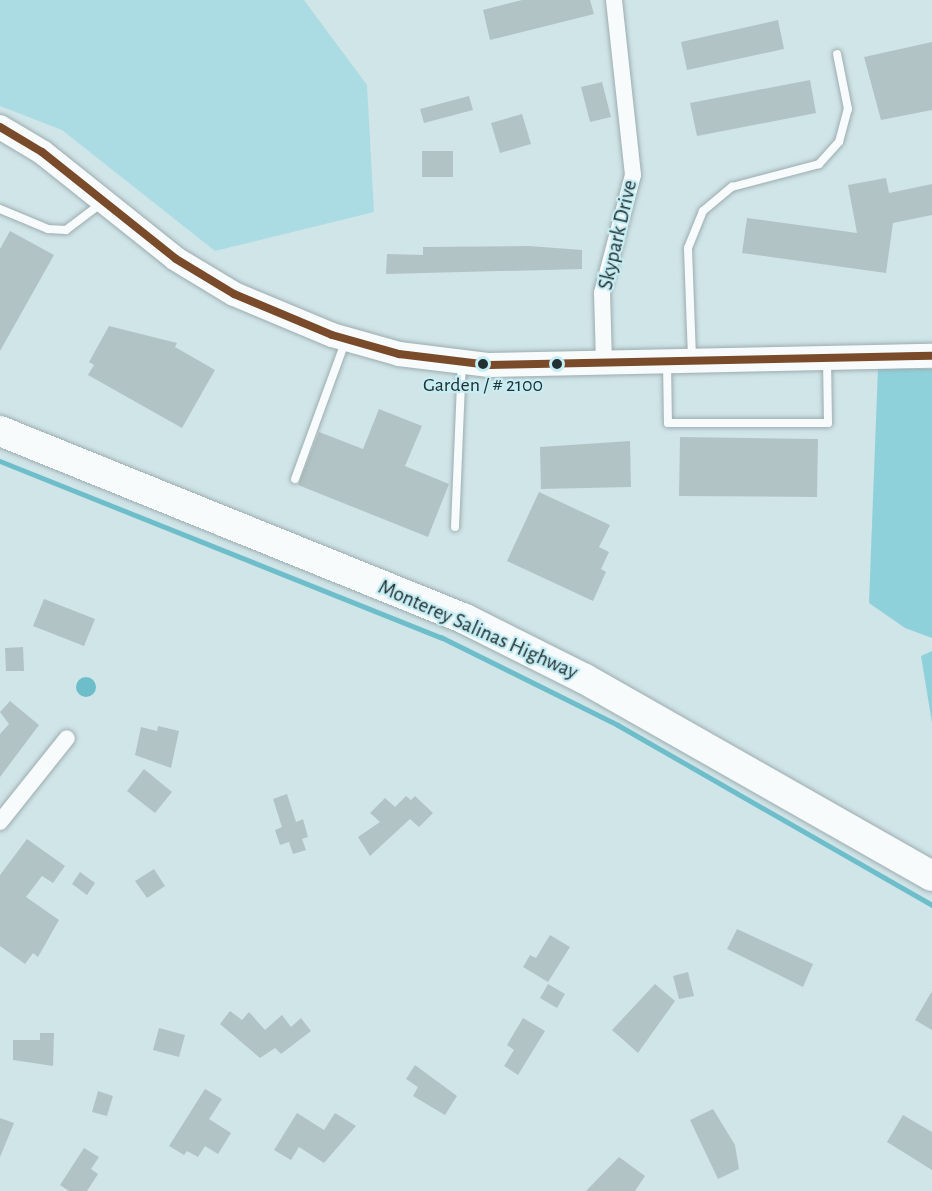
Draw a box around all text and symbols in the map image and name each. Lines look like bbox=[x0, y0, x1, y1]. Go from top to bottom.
street label: Skypark Drive bbox=[593, 178, 643, 292]
marker: Garden / # 2100 bbox=[477, 358, 489, 370]
unlabelled marker bbox=[551, 358, 563, 370]
place label: Garden / # 2100 bbox=[423, 373, 543, 397]
street label: Monterey Salinas Highway bbox=[374, 575, 582, 685]

